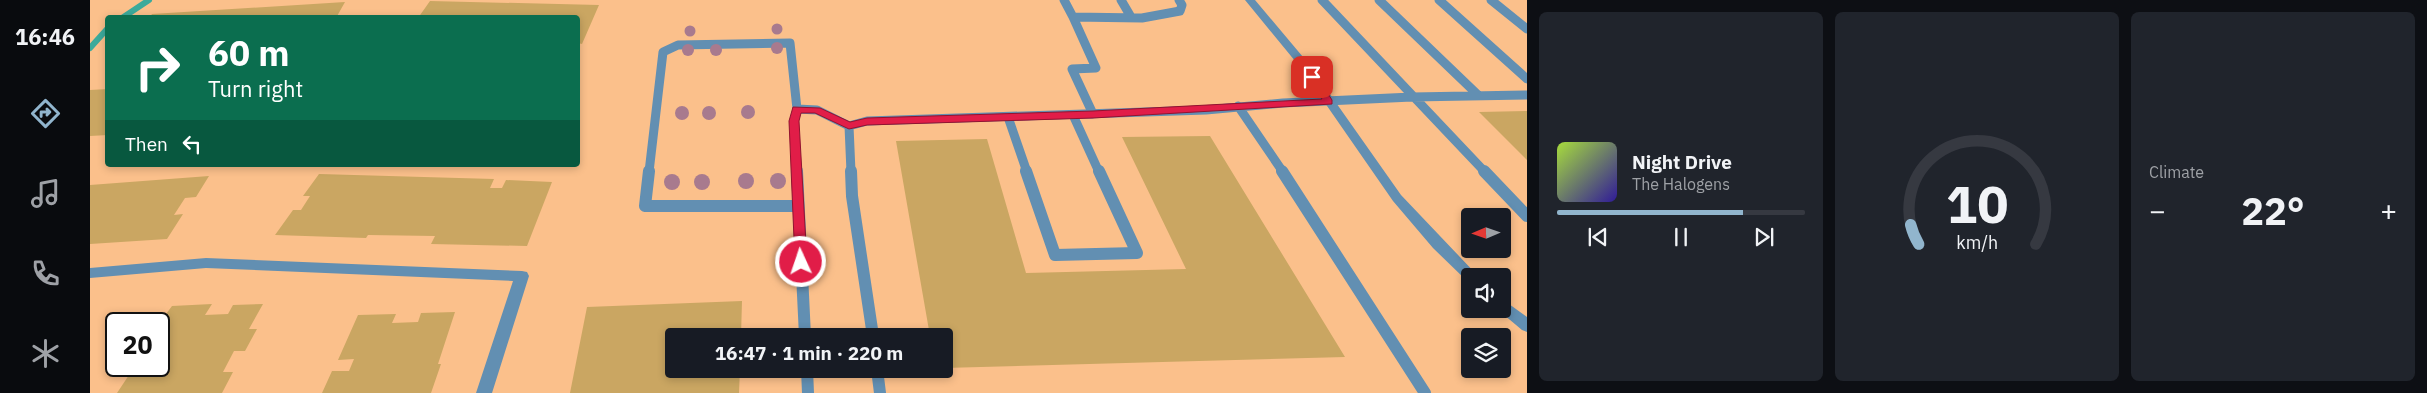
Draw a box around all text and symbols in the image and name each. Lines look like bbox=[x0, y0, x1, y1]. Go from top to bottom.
text: 16:46 bbox=[15, 22, 75, 51]
text: 60 m bbox=[208, 30, 290, 76]
icon: right bbox=[125, 35, 190, 100]
pin bbox=[1291, 56, 1333, 98]
icon: arrive bbox=[1298, 63, 1326, 91]
text: Turn right bbox=[208, 74, 303, 103]
icon: directions bbox=[28, 96, 63, 131]
icon: left bbox=[178, 130, 206, 158]
text: Then bbox=[125, 132, 168, 156]
text: Night Drive bbox=[1632, 150, 1732, 174]
text: Climate bbox=[2149, 162, 2204, 182]
text: 10 bbox=[1946, 170, 2008, 237]
text: The Halogens bbox=[1632, 174, 1730, 194]
icon: music bbox=[28, 176, 63, 211]
text: 22° bbox=[2241, 186, 2305, 235]
text: − bbox=[2149, 192, 2166, 229]
text: + bbox=[2380, 192, 2397, 229]
north arrow bbox=[1461, 208, 1511, 258]
map controls bbox=[1461, 208, 1511, 378]
icon: previous bbox=[1584, 223, 1612, 251]
icon: pause bbox=[1667, 223, 1695, 251]
icon: next bbox=[1750, 223, 1778, 251]
text: km/h bbox=[1956, 231, 1998, 254]
position arrow bbox=[774, 235, 826, 287]
icon: phone bbox=[28, 256, 63, 291]
button: sound bbox=[1461, 268, 1511, 318]
speed limit sign: 20 bbox=[105, 312, 170, 377]
button: layers bbox=[1461, 328, 1511, 378]
icon: climate bbox=[28, 336, 63, 371]
text: 16:47 · 1 min · 220 m bbox=[715, 341, 903, 365]

